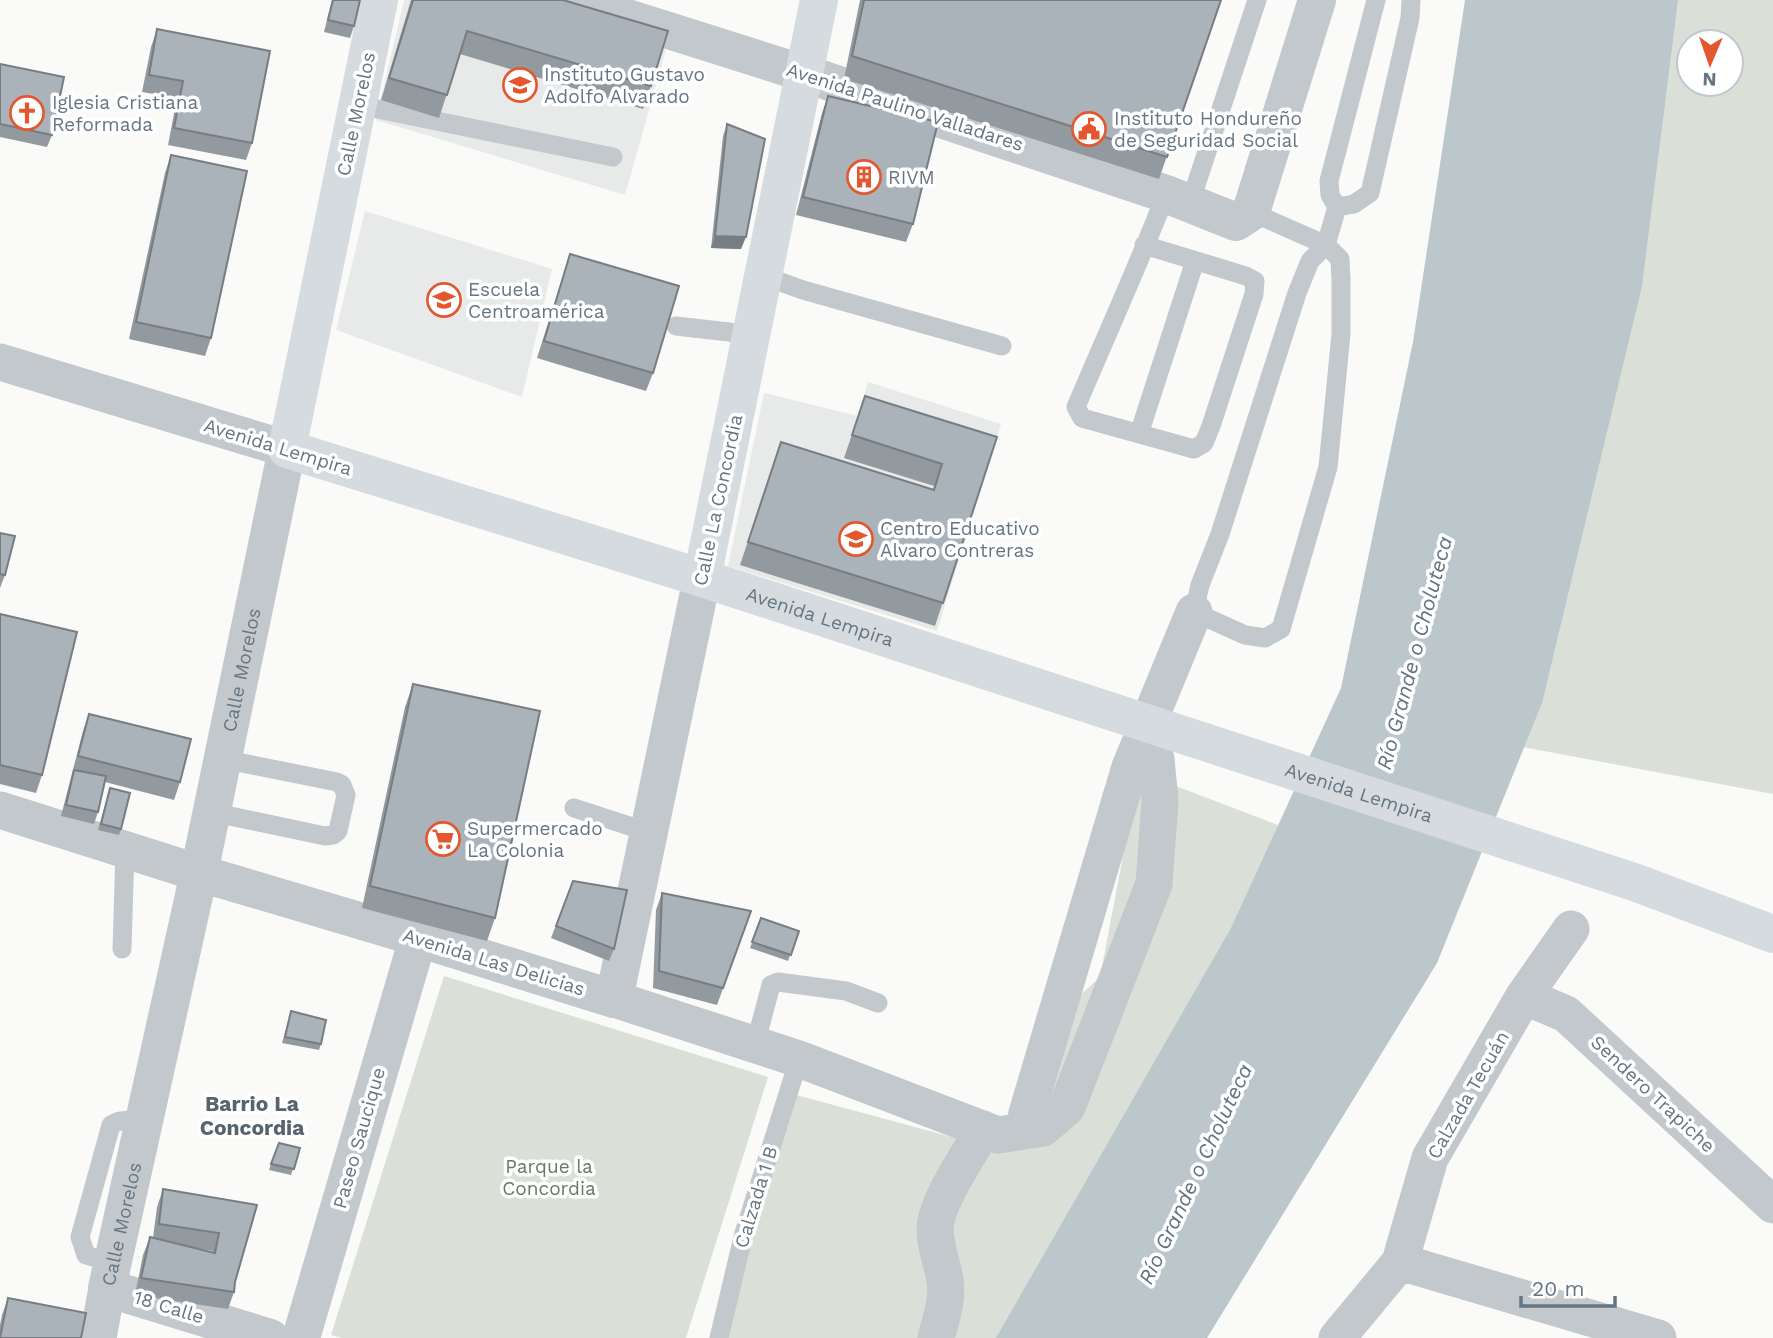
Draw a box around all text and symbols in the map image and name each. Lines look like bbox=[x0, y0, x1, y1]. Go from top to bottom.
north arrow bbox=[1675, 28, 1745, 98]
street label: Calle Morelos bbox=[332, 50, 380, 178]
street label: Avenida Paulino Valladares bbox=[784, 58, 1026, 156]
place label: Instituto Gustavo Adolfo Alvarado bbox=[544, 63, 705, 108]
school or university icon: Instituto Gustavo Adolfo Alvarado bbox=[501, 66, 539, 104]
text: N bbox=[1702, 68, 1717, 91]
place label: Iglesia Cristiana Reformada bbox=[52, 91, 199, 136]
church icon: Iglesia Cristiana Reformada bbox=[8, 94, 46, 132]
place label: Instituto Hondureño de Seguridad Social bbox=[1114, 107, 1302, 152]
public building icon: Instituto Hondureño de Seguridad Social bbox=[1070, 110, 1108, 148]
building icon: RIVM bbox=[845, 158, 883, 196]
place label: RIVM bbox=[888, 166, 935, 189]
place label: Escuela Centroamérica bbox=[468, 278, 605, 323]
school or university icon: Escuela Centroamérica bbox=[425, 281, 463, 319]
street label: Calle La Concordia bbox=[689, 412, 747, 588]
street label: Avenida Lempira bbox=[201, 414, 355, 481]
place label: Centro Educativo Alvaro Contreras bbox=[880, 517, 1040, 562]
school or university icon: Centro Educativo Alvaro Contreras bbox=[837, 520, 875, 558]
water label: Río Grande o Choluteca bbox=[1371, 534, 1457, 772]
street label: Avenida Lempira bbox=[743, 582, 897, 651]
street label: Calle Morelos bbox=[217, 606, 265, 734]
street label: Avenida Lempira bbox=[1282, 758, 1436, 827]
place label: Supermercado La Colonia bbox=[467, 817, 603, 862]
supermarket icon: Supermercado La Colonia bbox=[424, 820, 462, 858]
street label: Avenida Las Delicias bbox=[400, 923, 588, 1001]
street label: Calzada Tecuán bbox=[1422, 1027, 1514, 1163]
street label: Sendero Trapiche bbox=[1586, 1031, 1720, 1157]
water label: Río Grande o Choluteca bbox=[1133, 1060, 1257, 1288]
street label: Paseo Saucique bbox=[328, 1065, 390, 1211]
district label: Barrio La Concordia bbox=[200, 1091, 305, 1140]
street label: Calzada 1 B bbox=[730, 1143, 782, 1251]
park label: Parque la Concordia bbox=[502, 1155, 596, 1200]
street label: Calle Morelos bbox=[96, 1160, 146, 1288]
scale bar bbox=[1521, 1264, 1616, 1308]
text: 20 m bbox=[1532, 1276, 1584, 1301]
street label: 18 Calle bbox=[131, 1285, 207, 1329]

